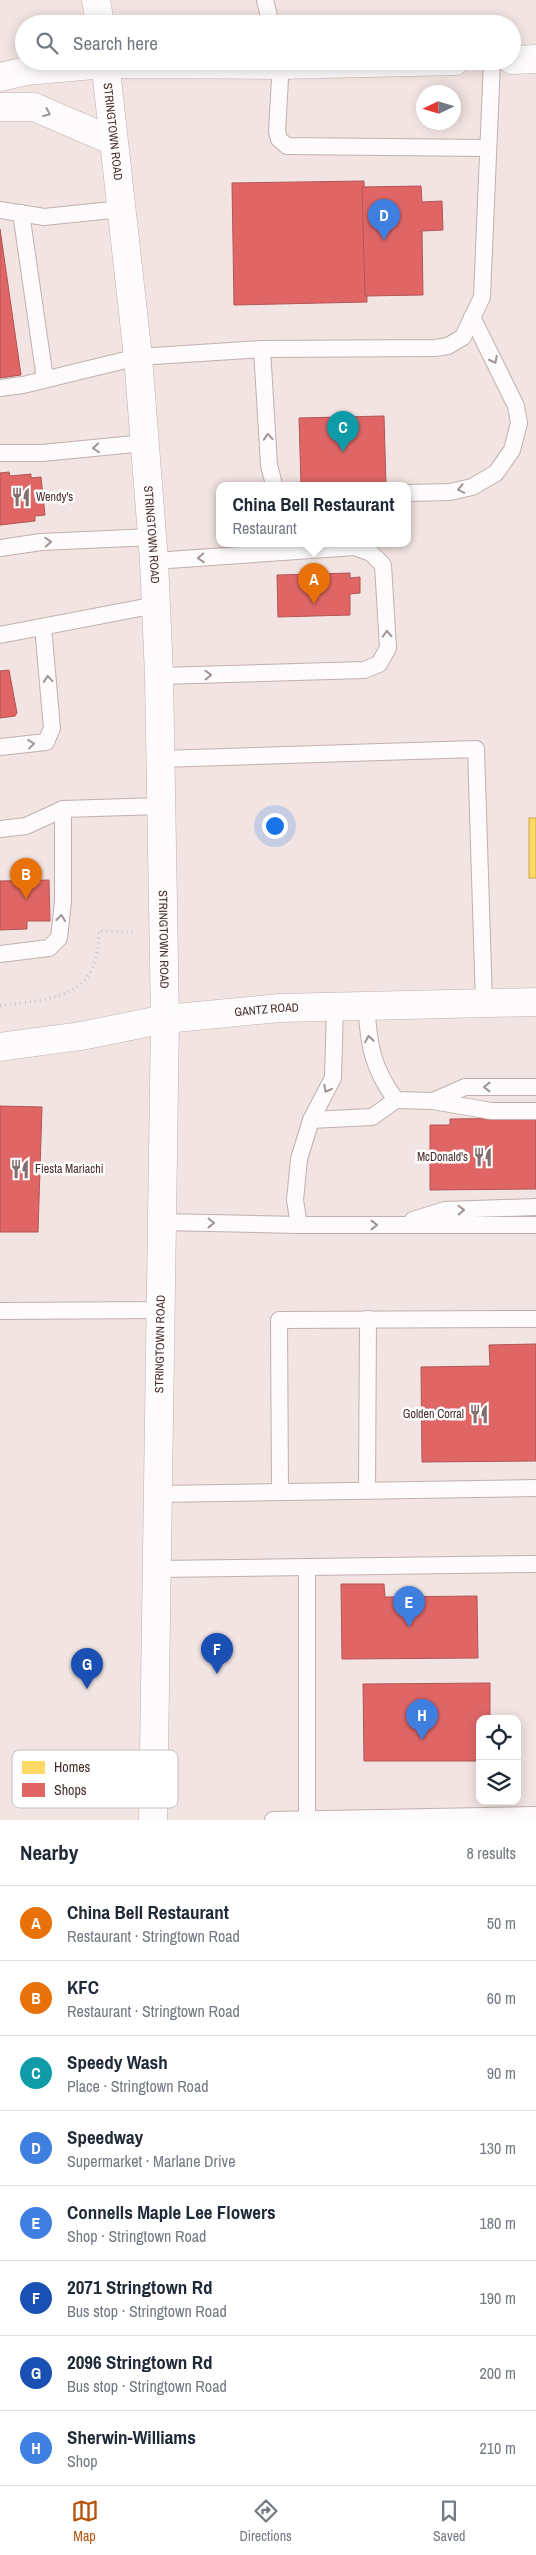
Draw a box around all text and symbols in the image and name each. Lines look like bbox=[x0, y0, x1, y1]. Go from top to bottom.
search box bbox=[15, 15, 521, 70]
icon: search bbox=[33, 29, 61, 57]
text: Search here bbox=[73, 30, 158, 56]
street label: STRINGTOWN ROAD bbox=[99, 82, 126, 181]
north arrow bbox=[416, 85, 461, 130]
one-way arrow bbox=[43, 107, 51, 117]
pin: D bbox=[368, 199, 400, 240]
one-way arrow bbox=[488, 355, 498, 364]
pin: C bbox=[327, 411, 359, 452]
one-way arrow bbox=[262, 433, 273, 441]
one-way arrow bbox=[92, 442, 100, 453]
popup bbox=[216, 482, 411, 547]
one-way arrow bbox=[457, 484, 466, 494]
street label: STRINGTOWN ROAD bbox=[140, 485, 163, 584]
restaurant icon: Wendy's bbox=[10, 486, 32, 508]
place label: Wendy's bbox=[36, 489, 73, 505]
text: China Bell Restaurant bbox=[233, 491, 394, 517]
text: Restaurant bbox=[233, 517, 297, 539]
one-way arrow bbox=[45, 537, 53, 548]
one-way arrow bbox=[197, 552, 205, 563]
pin: A bbox=[298, 563, 330, 604]
one-way arrow bbox=[381, 629, 392, 637]
one-way arrow bbox=[204, 669, 212, 680]
one-way arrow bbox=[42, 675, 53, 683]
one-way arrow bbox=[27, 739, 35, 750]
your location bbox=[262, 813, 288, 839]
pin: B bbox=[10, 858, 42, 899]
street label: STRINGTOWN ROAD bbox=[155, 890, 172, 989]
one-way arrow bbox=[56, 914, 67, 922]
street label: GANTZ ROAD bbox=[234, 1000, 299, 1020]
one-way arrow bbox=[364, 1034, 375, 1042]
one-way arrow bbox=[483, 1082, 491, 1092]
one-way arrow bbox=[323, 1083, 333, 1092]
restaurant icon: McDonald's bbox=[472, 1146, 494, 1168]
place label: McDonald's bbox=[417, 1149, 468, 1165]
restaurant icon: Fiesta Mariachi bbox=[9, 1158, 31, 1180]
place label: Fiesta Mariachi bbox=[35, 1161, 103, 1177]
one-way arrow bbox=[458, 1205, 465, 1215]
one-way arrow bbox=[208, 1218, 216, 1229]
one-way arrow bbox=[370, 1220, 378, 1230]
street label: STRINGTOWN ROAD bbox=[151, 1295, 169, 1393]
restaurant icon: Golden Corral bbox=[468, 1403, 490, 1425]
place label: Golden Corral bbox=[403, 1406, 464, 1422]
pin: E bbox=[393, 1586, 425, 1627]
pin: F bbox=[201, 1633, 233, 1674]
pin: G bbox=[71, 1648, 103, 1689]
pin: H bbox=[406, 1699, 438, 1740]
map controls bbox=[476, 1715, 521, 1805]
button: locate bbox=[476, 1715, 521, 1760]
legend bbox=[12, 1750, 178, 1808]
text: Homes bbox=[54, 1758, 91, 1776]
button: layers bbox=[476, 1760, 521, 1805]
text: Shops bbox=[54, 1781, 87, 1799]
text: Nearby bbox=[20, 1838, 78, 1867]
text: 8 results bbox=[466, 1842, 516, 1864]
text: China Bell Restaurant bbox=[67, 1899, 229, 1925]
text: A bbox=[31, 1912, 41, 1934]
text: 50 m bbox=[487, 1912, 516, 1934]
text: Restaurant · Stringtown Road bbox=[67, 1925, 240, 1947]
text: KFC bbox=[67, 1974, 99, 2000]
text: B bbox=[31, 1987, 41, 2009]
text: 60 m bbox=[487, 1987, 516, 2009]
text: Restaurant · Stringtown Road bbox=[67, 2000, 240, 2022]
text: Speedy Wash bbox=[67, 2049, 168, 2075]
text: C bbox=[31, 2062, 41, 2084]
text: 90 m bbox=[487, 2062, 516, 2084]
text: Place · Stringtown Road bbox=[67, 2075, 209, 2097]
text: Speedway bbox=[67, 2124, 143, 2150]
text: D bbox=[31, 2137, 41, 2159]
text: 130 m bbox=[480, 2137, 516, 2159]
text: Supermarket · Marlane Drive bbox=[67, 2150, 235, 2172]
text: Connells Maple Lee Flowers bbox=[67, 2199, 276, 2225]
text: E bbox=[32, 2212, 40, 2234]
text: 180 m bbox=[480, 2212, 516, 2234]
text: Shop · Stringtown Road bbox=[67, 2225, 206, 2247]
text: 2071 Stringtown Rd bbox=[67, 2274, 212, 2300]
text: F bbox=[32, 2287, 40, 2309]
text: 190 m bbox=[480, 2287, 516, 2309]
text: Bus stop · Stringtown Road bbox=[67, 2300, 227, 2322]
text: 2096 Stringtown Rd bbox=[67, 2349, 212, 2375]
text: G bbox=[31, 2362, 41, 2384]
text: 200 m bbox=[480, 2362, 516, 2384]
text: Bus stop · Stringtown Road bbox=[67, 2375, 227, 2397]
text: Sherwin-Williams bbox=[67, 2424, 196, 2450]
text: H bbox=[31, 2437, 41, 2459]
text: 210 m bbox=[480, 2437, 516, 2459]
text: Shop bbox=[67, 2450, 98, 2472]
tab: Map bbox=[71, 2497, 99, 2545]
tab: Directions bbox=[240, 2497, 292, 2545]
tab: Saved bbox=[433, 2497, 465, 2545]

